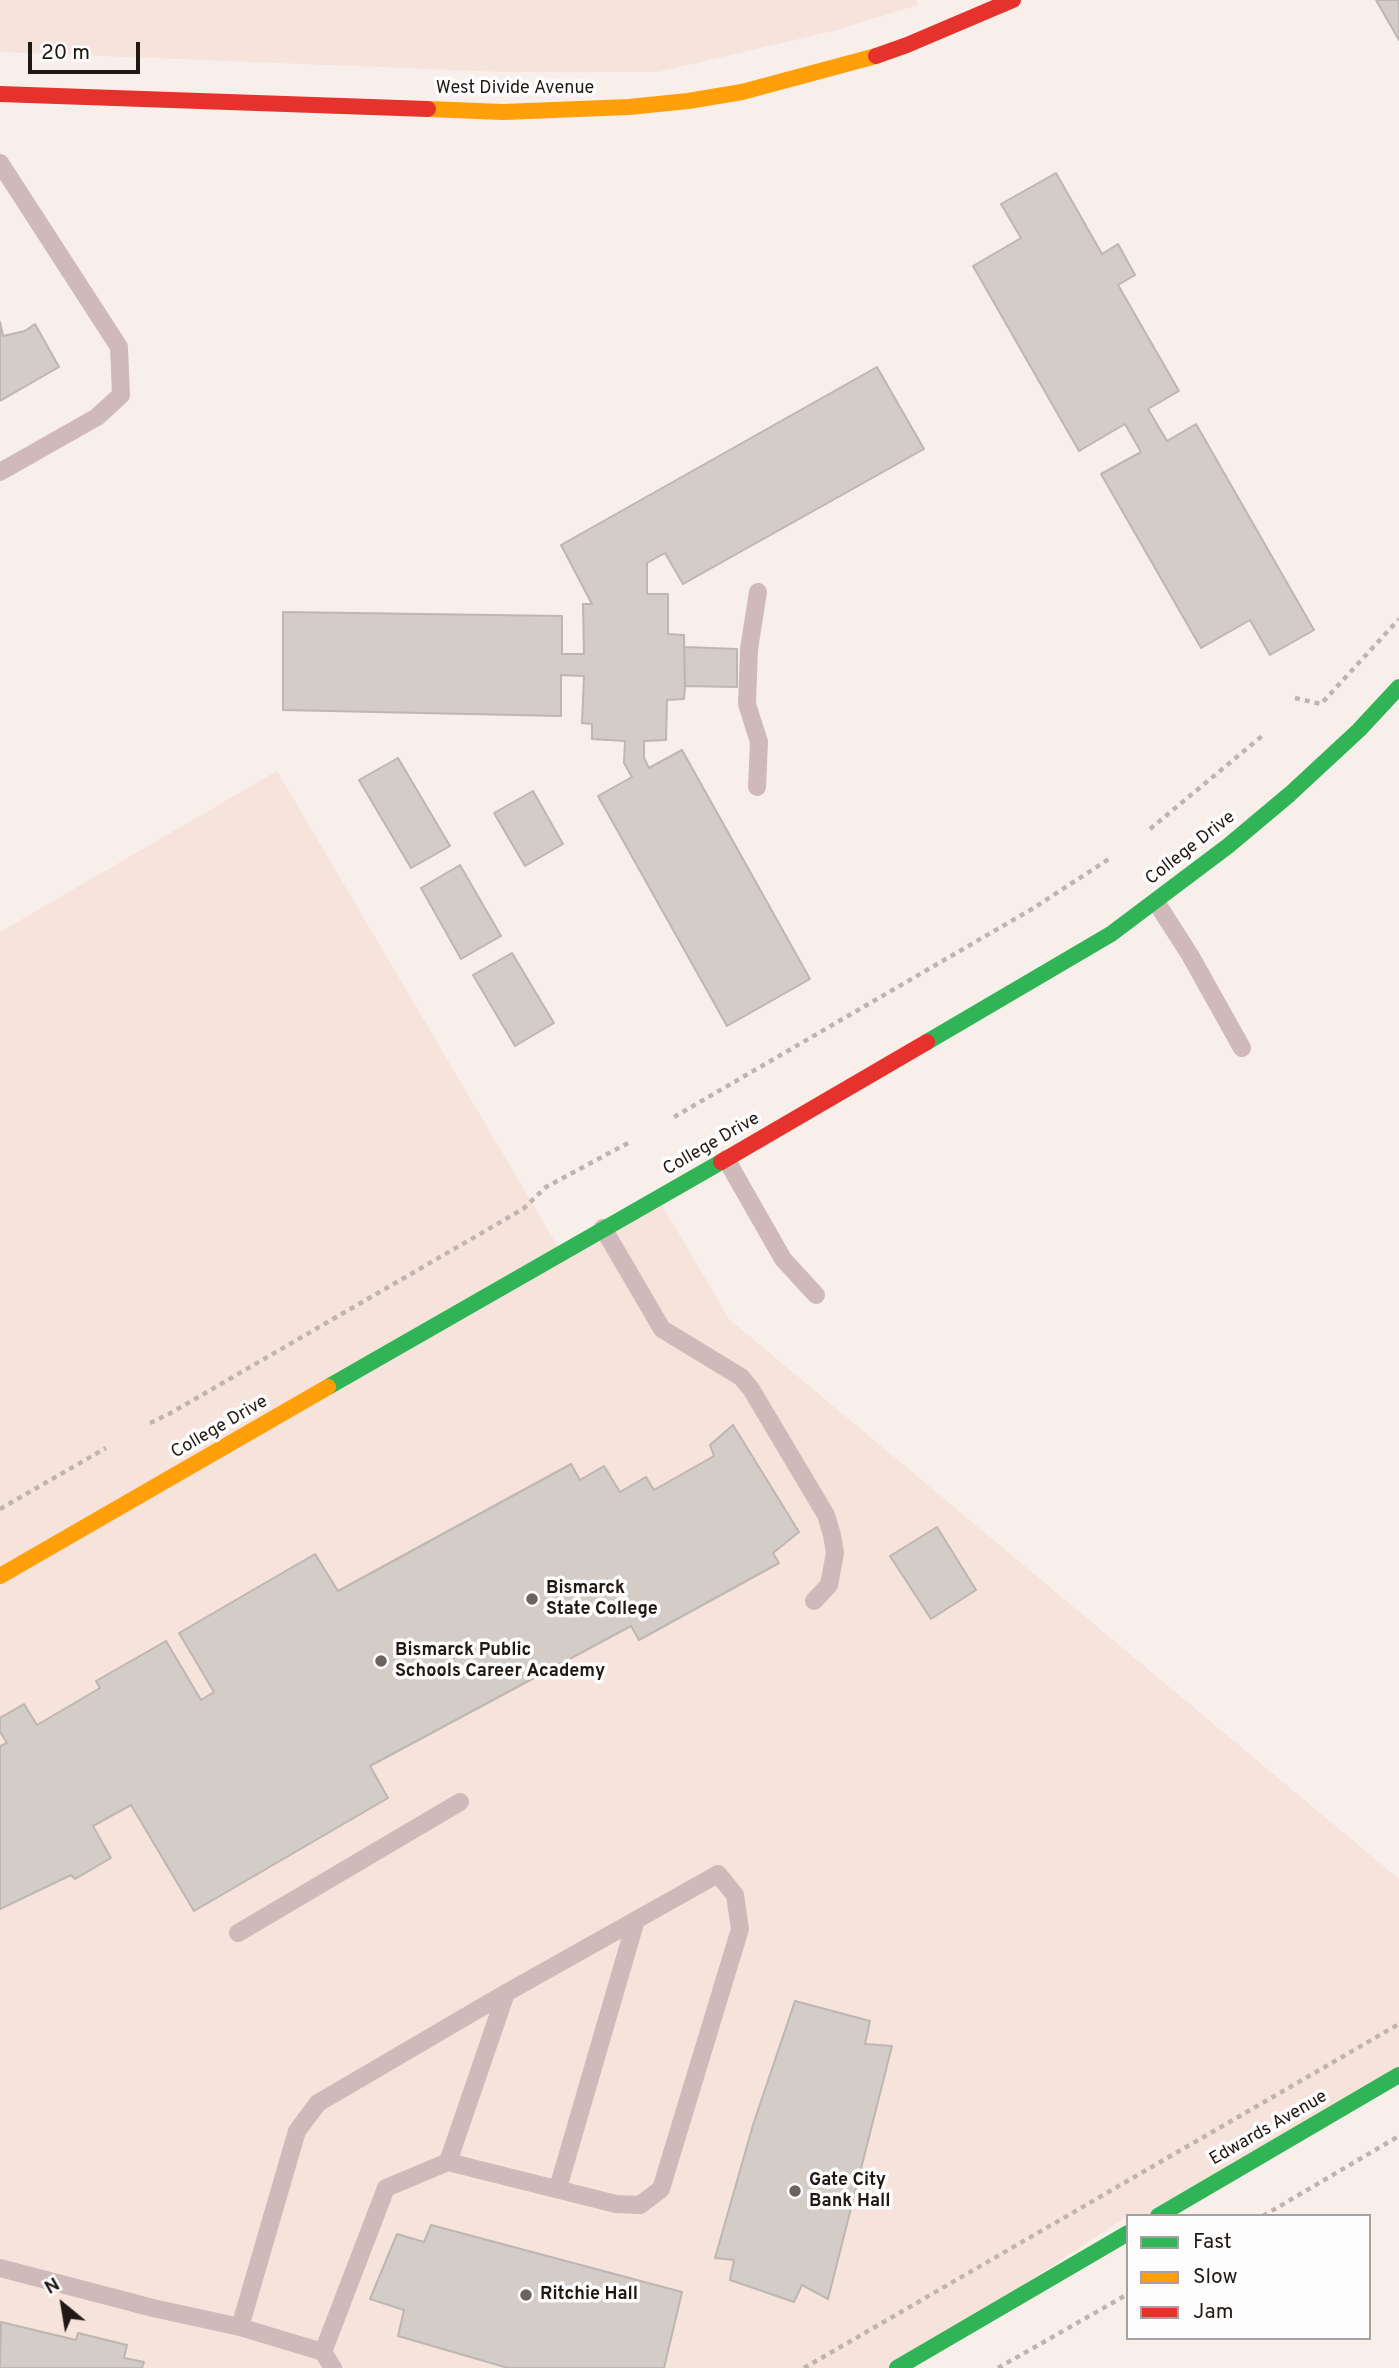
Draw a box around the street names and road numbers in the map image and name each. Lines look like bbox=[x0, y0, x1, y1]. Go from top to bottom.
street label: West Divide Avenue bbox=[436, 78, 594, 100]
street label: College Drive bbox=[1142, 807, 1240, 891]
street label: College Drive bbox=[660, 1109, 764, 1181]
street label: College Drive bbox=[168, 1392, 272, 1464]
street label: Edwards Avenue bbox=[1206, 2087, 1332, 2171]

